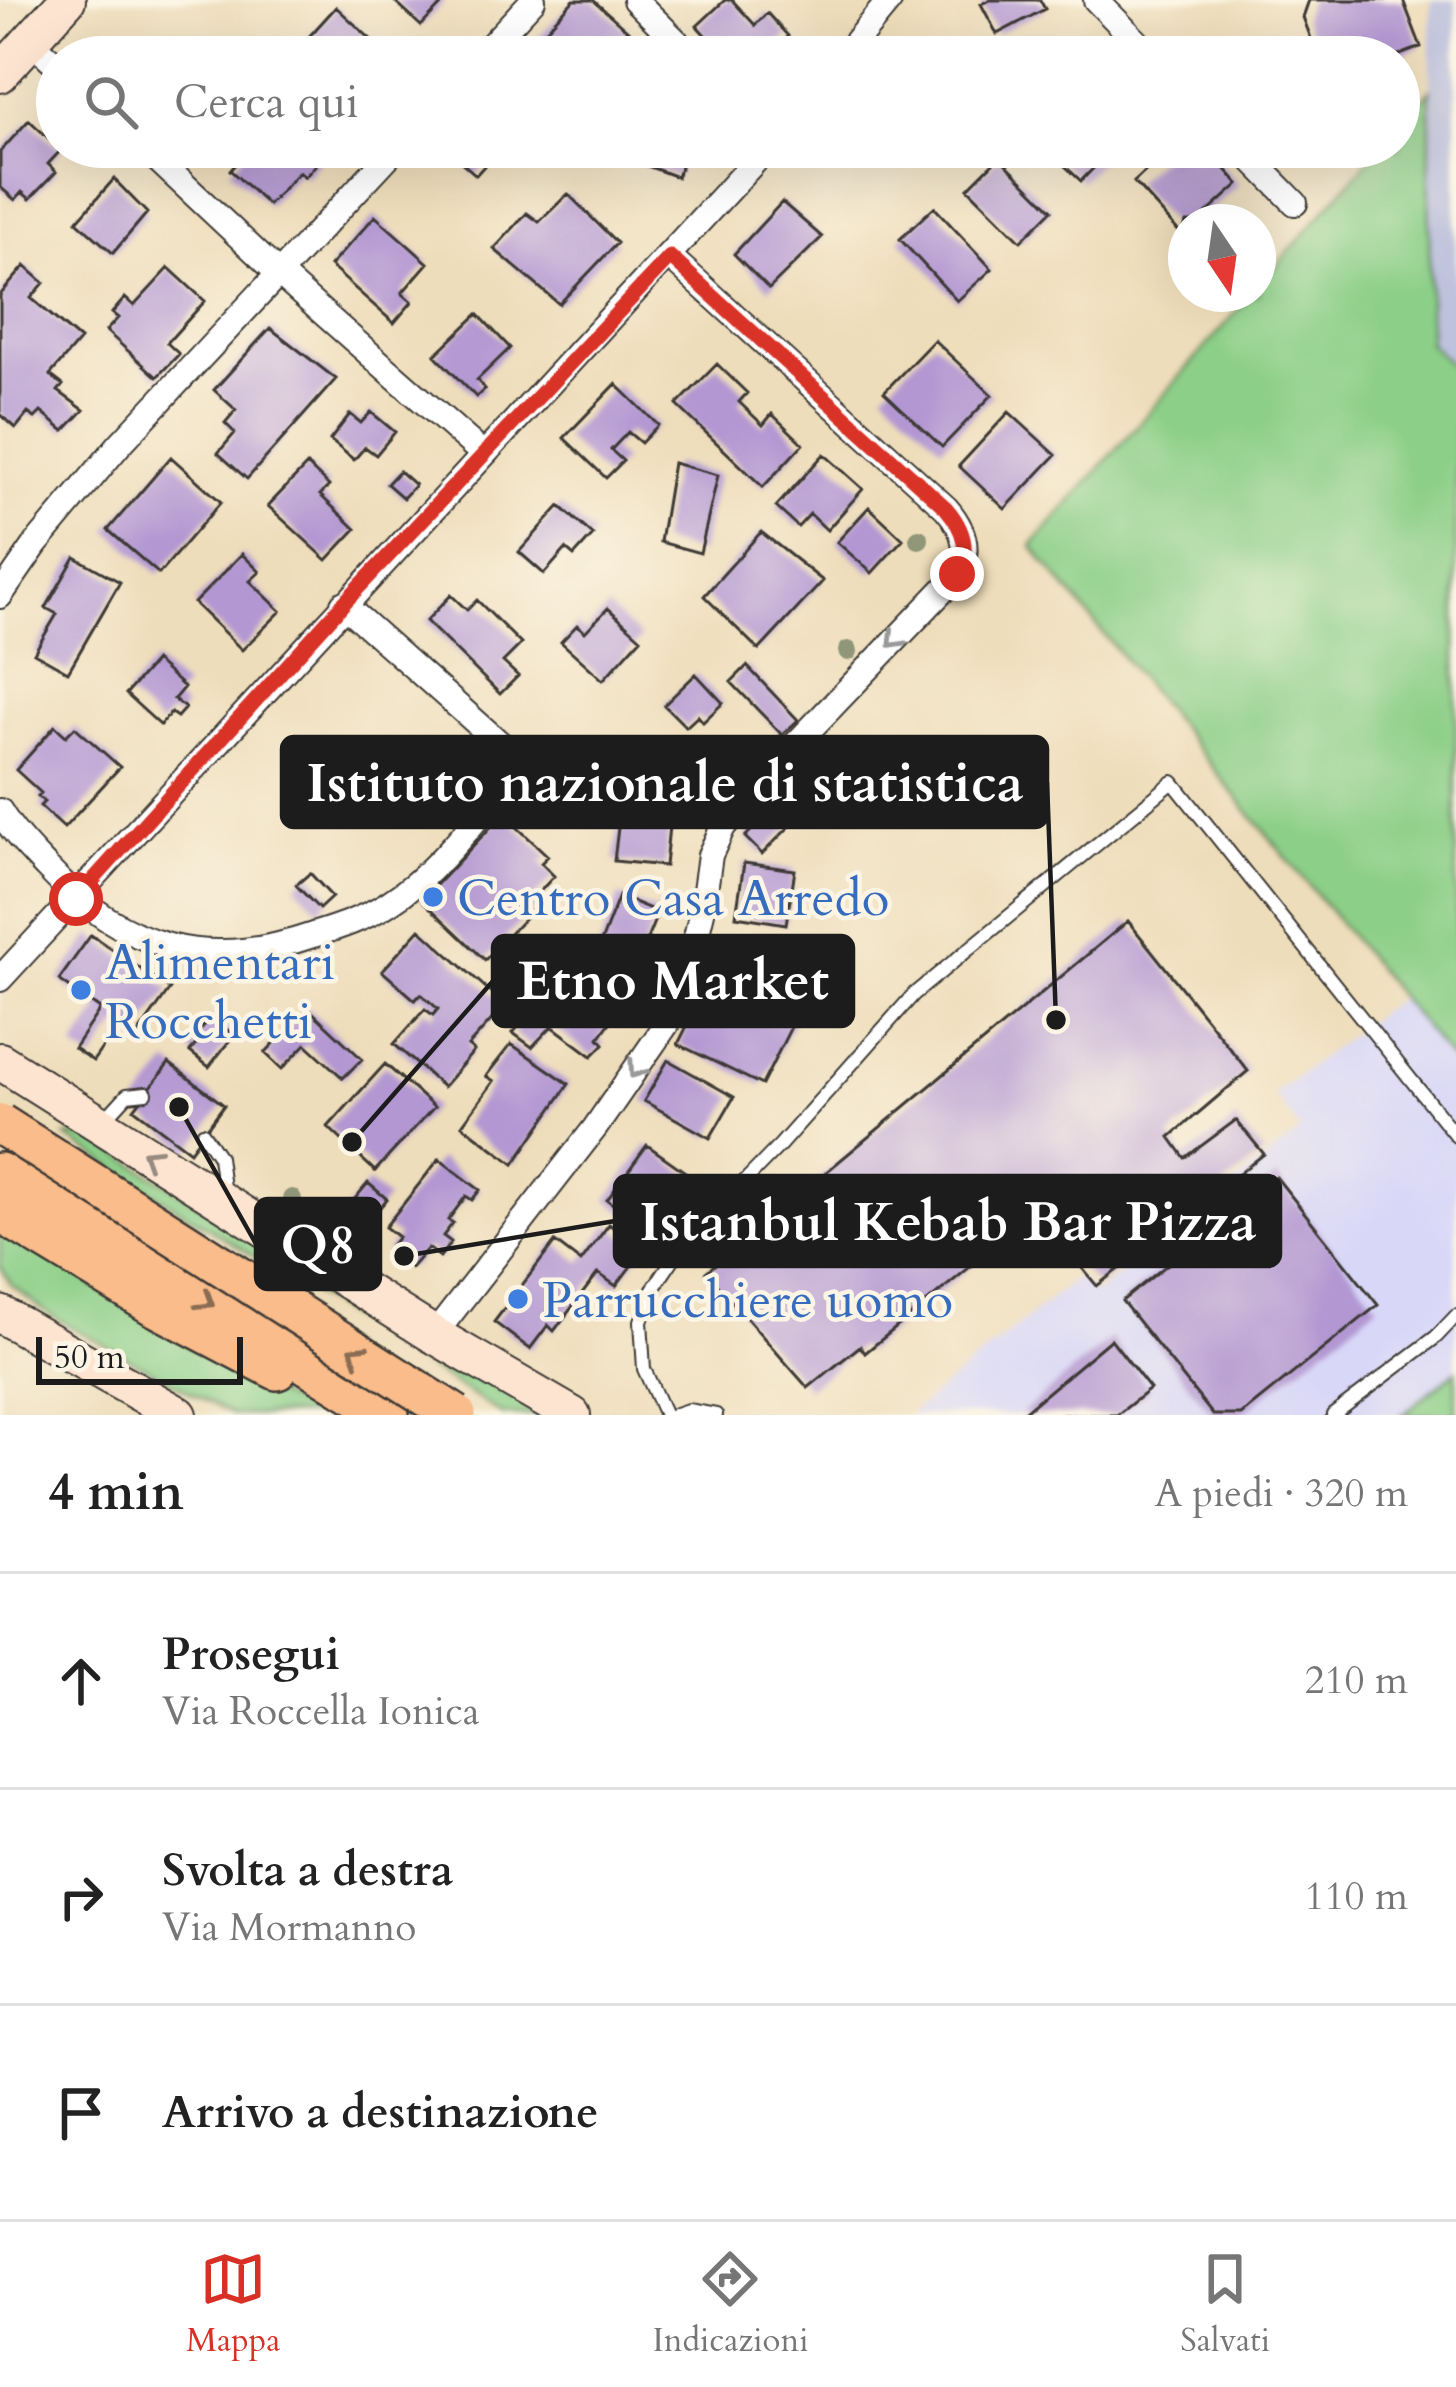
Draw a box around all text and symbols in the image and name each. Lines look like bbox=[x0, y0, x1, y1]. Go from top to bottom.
search box bbox=[36, 36, 1420, 168]
icon: search bbox=[78, 69, 144, 135]
text: Cerca qui bbox=[174, 72, 359, 133]
north arrow bbox=[1168, 204, 1276, 312]
route end bbox=[930, 547, 984, 601]
one-way arrow bbox=[888, 626, 910, 648]
callout: Istituto nazionale di statistica bbox=[282, 737, 1047, 827]
text: Istituto nazionale di statistica bbox=[306, 748, 1024, 821]
place label: Centro Casa Arredo bbox=[457, 864, 889, 934]
route start bbox=[49, 872, 103, 926]
marker: Centro Casa Arredo bbox=[420, 884, 446, 910]
place label: Alimentari Rocchetti bbox=[105, 928, 335, 1057]
callout: Etno Market bbox=[493, 936, 853, 1026]
text: Etno Market bbox=[517, 946, 829, 1019]
marker: Alimentari Rocchetti bbox=[68, 977, 94, 1003]
one-way arrow bbox=[628, 1057, 650, 1079]
one-way arrow bbox=[141, 1148, 163, 1170]
callout: Istanbul Kebab Bar Pizza bbox=[615, 1176, 1280, 1266]
text: Istanbul Kebab Bar Pizza bbox=[639, 1187, 1257, 1260]
callout: Q8 bbox=[256, 1199, 380, 1289]
text: Q8 bbox=[280, 1210, 356, 1283]
place label: Parrucchiere uomo bbox=[542, 1266, 953, 1336]
marker: Parrucchiere uomo bbox=[505, 1286, 531, 1312]
one-way arrow bbox=[193, 1287, 215, 1309]
scale bar bbox=[36, 1331, 243, 1384]
text: 50 m bbox=[54, 1335, 125, 1380]
one-way arrow bbox=[348, 1344, 370, 1367]
text: 4 min bbox=[48, 1458, 184, 1528]
text: A piedi · 320 m bbox=[1154, 1467, 1408, 1520]
text: Prosegui bbox=[162, 1624, 340, 1685]
icon: ahead bbox=[48, 1648, 114, 1714]
text: 210 m bbox=[1305, 1654, 1408, 1707]
text: Via Roccella Ionica bbox=[162, 1685, 480, 1738]
text: Svolta a destra bbox=[162, 1840, 453, 1901]
icon: right bbox=[48, 1864, 114, 1930]
text: 110 m bbox=[1305, 1870, 1408, 1923]
text: Via Mormanno bbox=[162, 1901, 416, 1954]
icon: arrive bbox=[48, 2080, 114, 2146]
text: Arrivo a destinazione bbox=[162, 2082, 599, 2143]
tab: Mappa bbox=[186, 2246, 281, 2363]
tab: Indicazioni bbox=[652, 2246, 808, 2363]
tab: Salvati bbox=[1180, 2246, 1270, 2363]

